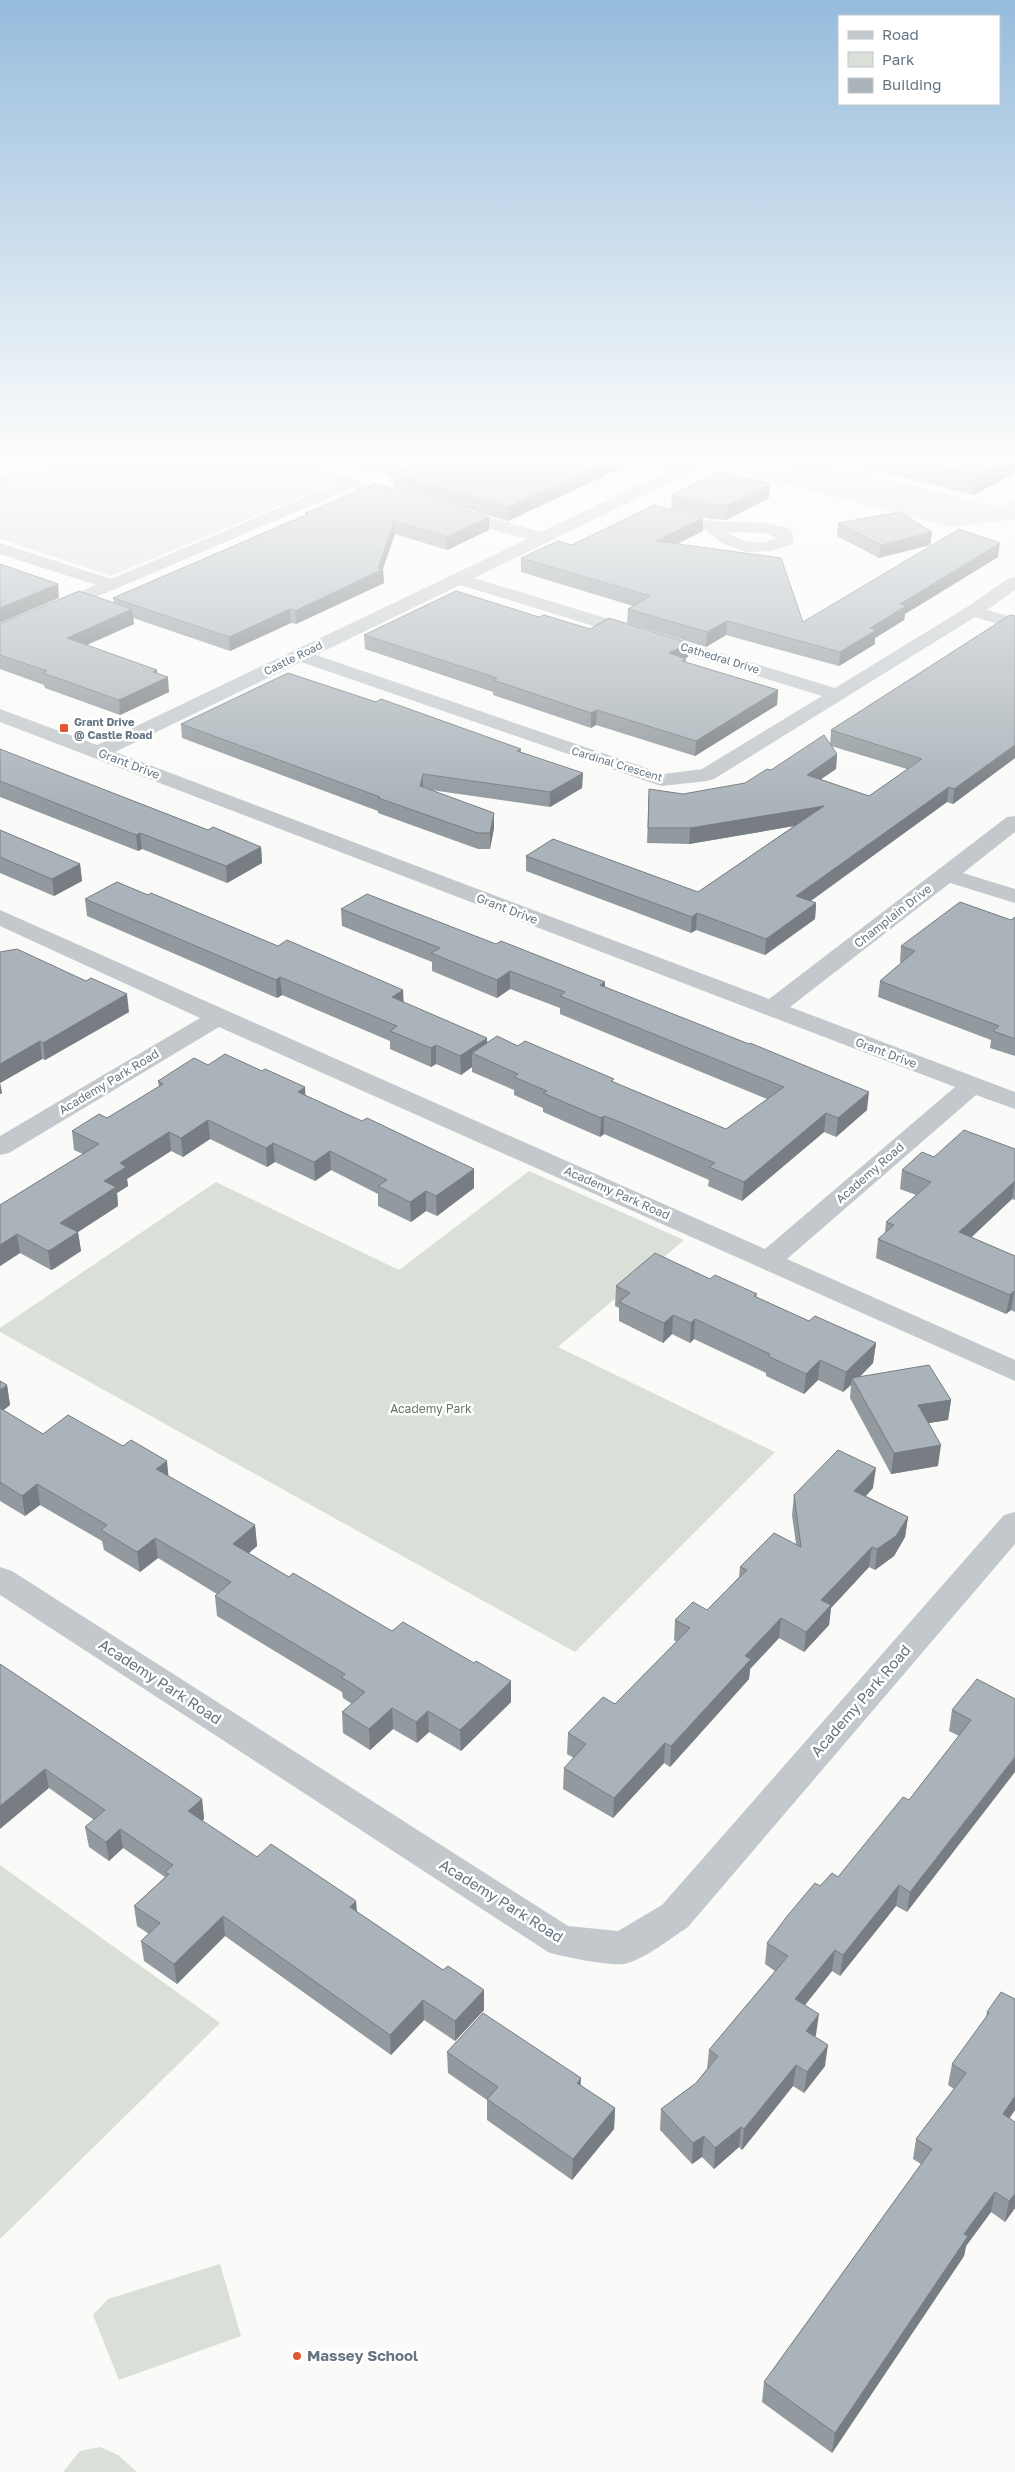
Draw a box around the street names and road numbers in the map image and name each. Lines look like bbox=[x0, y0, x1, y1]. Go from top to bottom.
street label: Castle Road bbox=[261, 638, 324, 677]
street label: Cathedral Drive bbox=[679, 639, 761, 676]
street label: Cardinal Crescent bbox=[570, 744, 664, 783]
street label: Grant Drive bbox=[96, 745, 162, 782]
street label: Champlain Drive bbox=[851, 881, 934, 951]
street label: Grant Drive bbox=[474, 890, 540, 927]
street label: Grant Drive bbox=[853, 1034, 919, 1071]
street label: Academy Park Road bbox=[56, 1046, 161, 1117]
street label: Academy Road bbox=[833, 1139, 907, 1206]
street label: Academy Park Road bbox=[562, 1162, 672, 1223]
street label: Academy Park Road bbox=[96, 1635, 225, 1728]
street label: Academy Park Road bbox=[807, 1641, 914, 1760]
street label: Academy Park Road bbox=[436, 1855, 567, 1946]

